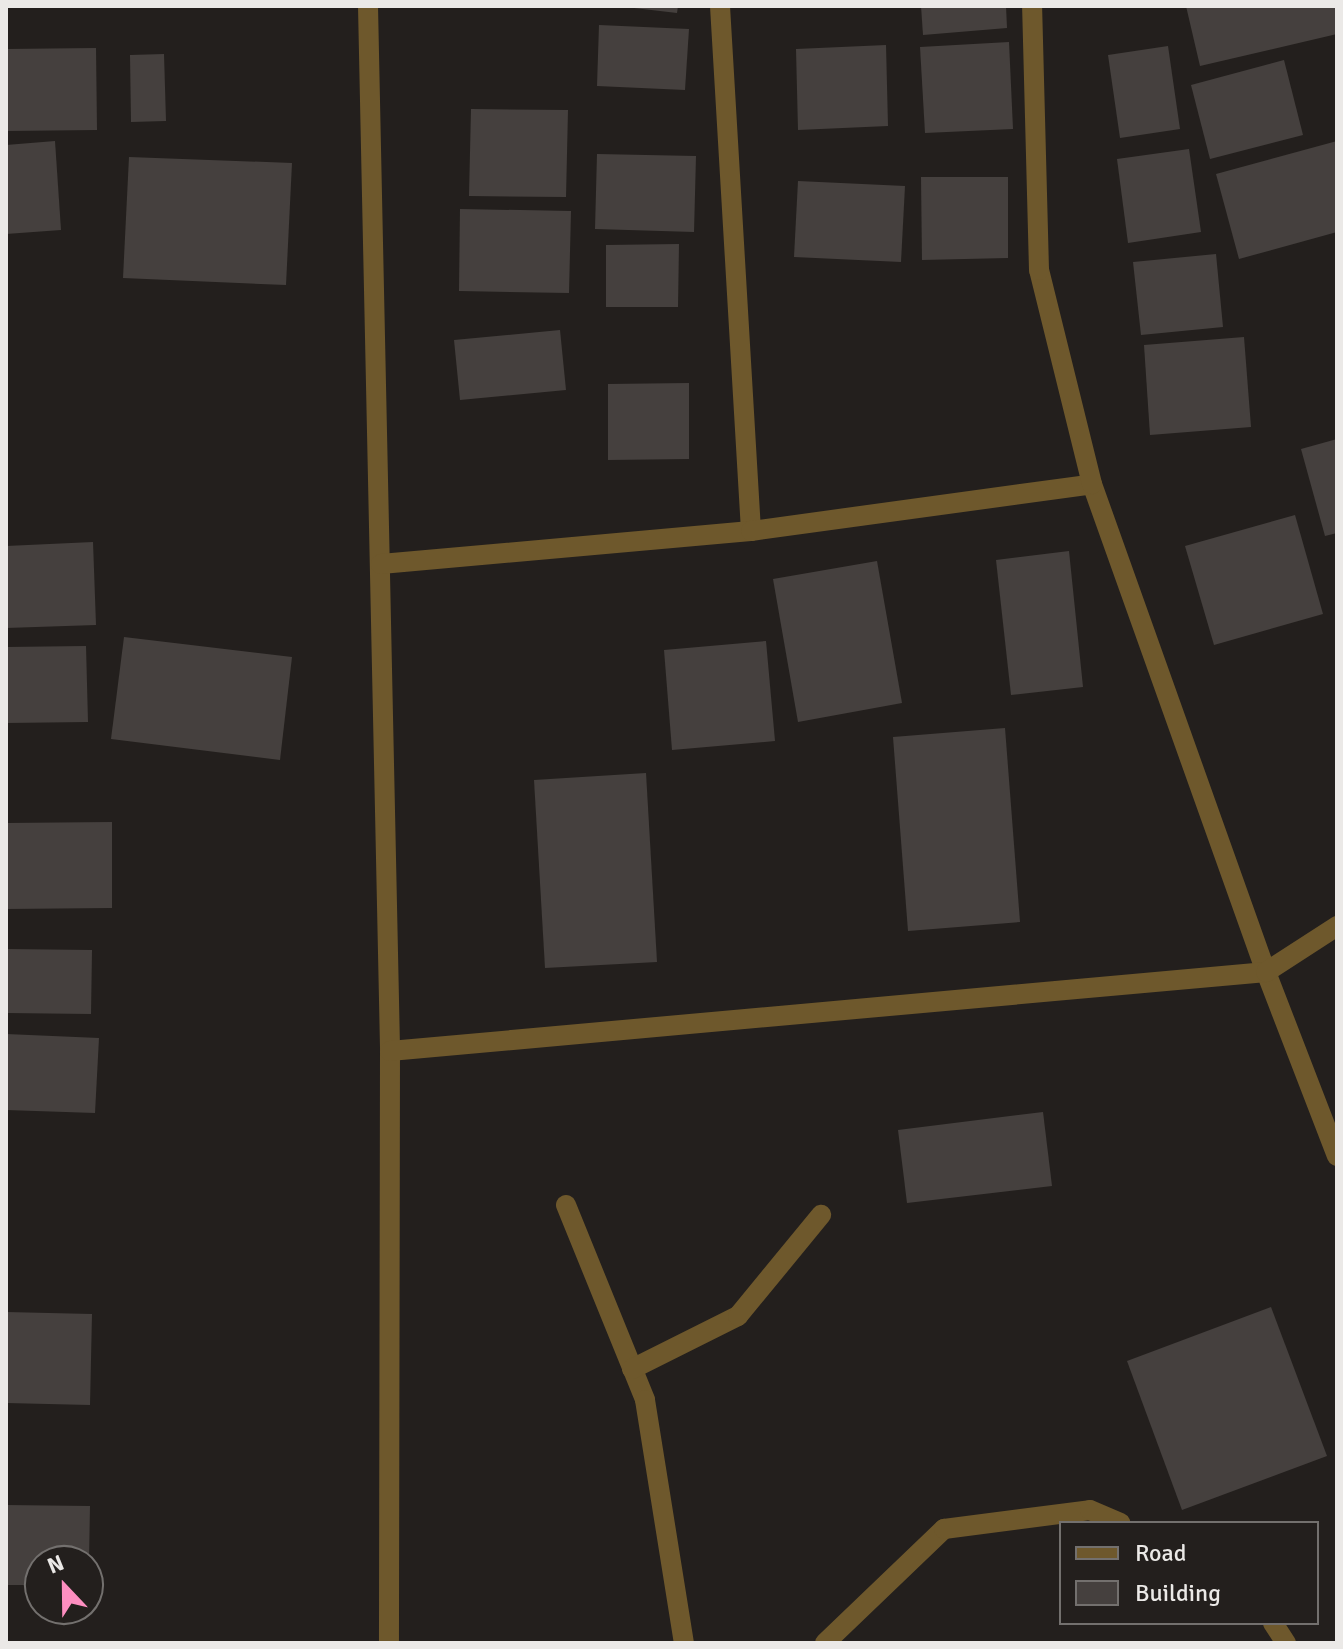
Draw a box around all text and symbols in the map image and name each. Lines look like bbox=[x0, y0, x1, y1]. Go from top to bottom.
legend bbox=[1059, 1521, 1319, 1625]
text: Road bbox=[1135, 1538, 1186, 1568]
north arrow bbox=[24, 1545, 104, 1625]
text: N bbox=[43, 1549, 68, 1580]
text: Building bbox=[1135, 1578, 1221, 1608]

